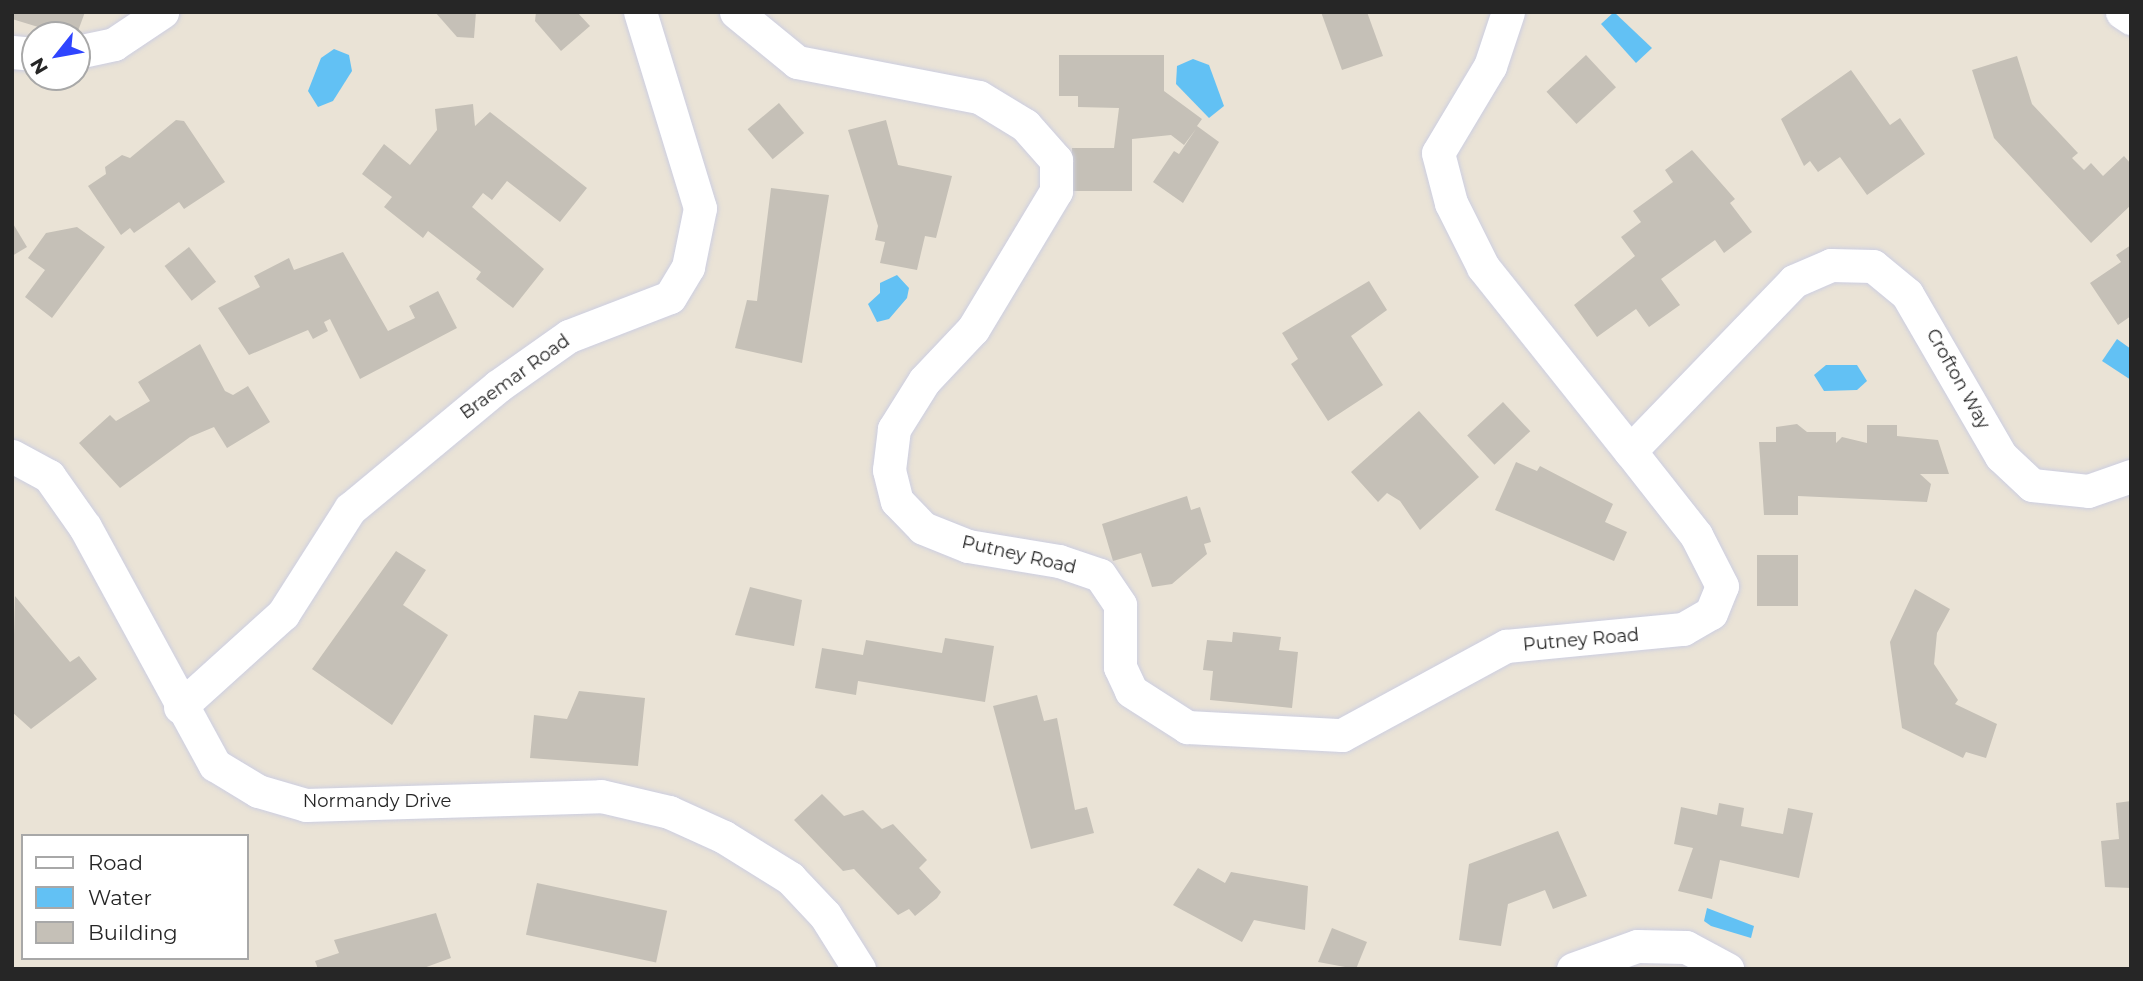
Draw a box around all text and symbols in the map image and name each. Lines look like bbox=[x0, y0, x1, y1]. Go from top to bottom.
north arrow bbox=[21, 21, 91, 91]
text: N bbox=[25, 54, 53, 79]
street label: Crofton Way bbox=[1922, 325, 1994, 433]
street label: Braemar Road bbox=[456, 330, 574, 424]
street label: Putney Road bbox=[960, 531, 1078, 579]
street label: Putney Road bbox=[1522, 624, 1640, 656]
street label: Normandy Drive bbox=[303, 790, 451, 812]
legend bbox=[21, 834, 248, 960]
text: Road bbox=[88, 850, 143, 875]
text: Water bbox=[88, 885, 152, 910]
text: Building bbox=[88, 920, 178, 945]

